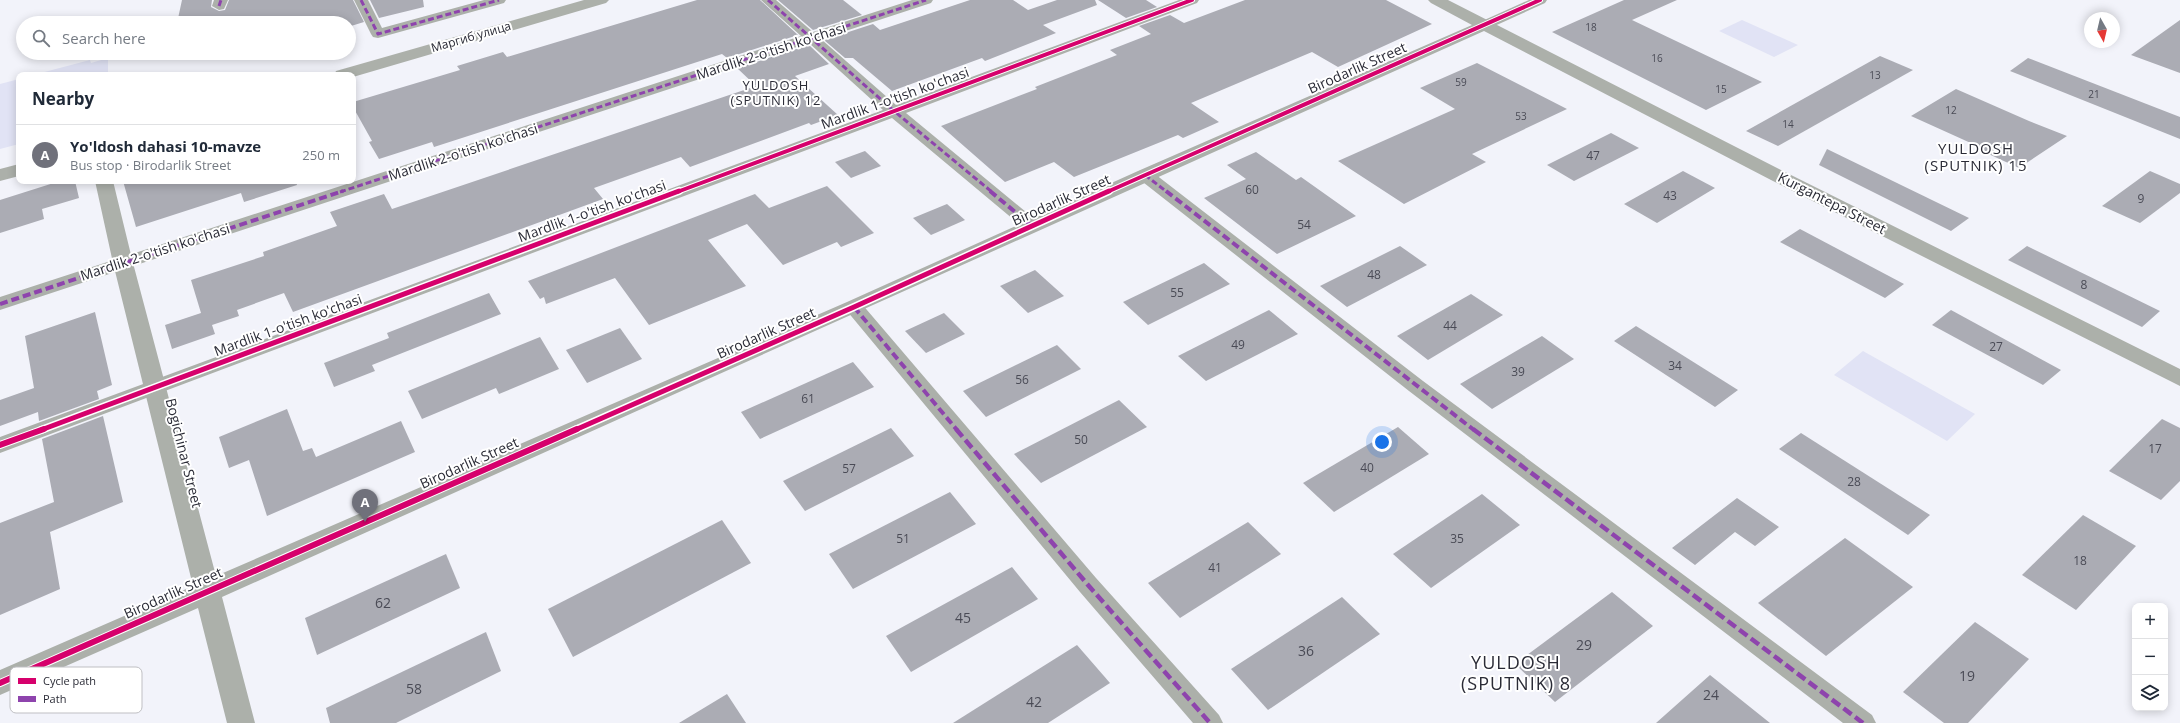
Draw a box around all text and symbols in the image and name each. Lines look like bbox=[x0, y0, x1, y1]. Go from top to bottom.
north arrow bbox=[2084, 12, 2120, 48]
search box bbox=[16, 16, 356, 60]
street label: Маргиб улица bbox=[429, 17, 513, 56]
street label: Mardlik 2-o'tish ko'chasi bbox=[694, 17, 848, 84]
house number: 18 bbox=[1585, 20, 1597, 34]
icon: search bbox=[30, 27, 52, 49]
text: Search here bbox=[62, 28, 146, 48]
street label: Birodarlik Street bbox=[1305, 37, 1409, 98]
house number: 16 bbox=[1651, 51, 1663, 65]
street label: Mardlik 1-o'tish ko'chasi bbox=[818, 62, 971, 133]
house number: 13 bbox=[1869, 68, 1881, 82]
house number: 59 bbox=[1455, 75, 1467, 89]
district label: YULDOSH (SPUTNIK) 12 bbox=[731, 76, 821, 109]
house number: 15 bbox=[1715, 82, 1727, 96]
text: Nearby bbox=[32, 87, 94, 110]
house number: 21 bbox=[2088, 87, 2100, 101]
house number: 12 bbox=[1945, 103, 1957, 117]
house number: 53 bbox=[1515, 109, 1527, 123]
house number: 14 bbox=[1782, 117, 1794, 131]
street label: Mardlik 2-o'tish ko'chasi bbox=[386, 118, 540, 185]
text: Yo'ldosh dahasi 10-mavze bbox=[70, 136, 261, 156]
district label: YULDOSH (SPUTNIK) 15 bbox=[1924, 138, 2028, 175]
text: A bbox=[41, 146, 49, 164]
text: 250 m bbox=[302, 146, 340, 164]
house number: 47 bbox=[1586, 147, 1600, 164]
text: Bus stop · Birodarlik Street bbox=[70, 156, 231, 174]
street label: Kurgantepa Street bbox=[1775, 167, 1889, 238]
street label: Birodarlik Street bbox=[1009, 169, 1113, 230]
street label: Mardlik 1-o'tish ko'chasi bbox=[515, 175, 668, 246]
house number: 60 bbox=[1245, 181, 1259, 198]
house number: 43 bbox=[1663, 187, 1677, 204]
house number: 9 bbox=[2138, 190, 2145, 207]
house number: 54 bbox=[1297, 216, 1311, 233]
street label: Mardlik 2-o'tish ko'chasi bbox=[78, 218, 232, 285]
house number: 48 bbox=[1367, 266, 1381, 283]
house number: 8 bbox=[2081, 276, 2088, 293]
house number: 55 bbox=[1170, 284, 1184, 301]
street label: Mardlik 1-o'tish ko'chasi bbox=[211, 289, 364, 360]
street label: Birodarlik Street bbox=[714, 302, 818, 363]
house number: 44 bbox=[1443, 317, 1457, 334]
house number: 49 bbox=[1231, 336, 1245, 353]
house number: 27 bbox=[1989, 338, 2003, 355]
house number: 34 bbox=[1668, 357, 1682, 374]
house number: 39 bbox=[1511, 363, 1525, 380]
house number: 56 bbox=[1015, 371, 1029, 388]
house number: 61 bbox=[801, 390, 815, 407]
street label: Bogichinar Street bbox=[162, 396, 207, 510]
house number: 50 bbox=[1074, 431, 1088, 448]
street label: Birodarlik Street bbox=[417, 432, 521, 493]
your location bbox=[1372, 432, 1392, 452]
house number: 17 bbox=[2148, 440, 2162, 457]
house number: 40 bbox=[1360, 459, 1374, 476]
house number: 57 bbox=[842, 460, 856, 477]
house number: 28 bbox=[1847, 473, 1861, 490]
pin: A bbox=[352, 489, 378, 522]
house number: 51 bbox=[896, 530, 910, 547]
house number: 35 bbox=[1450, 530, 1464, 547]
house number: 18 bbox=[2073, 552, 2087, 569]
house number: 41 bbox=[1208, 559, 1222, 576]
street label: Birodarlik Street bbox=[121, 562, 225, 623]
house number: 62 bbox=[375, 593, 391, 612]
map controls bbox=[2132, 603, 2168, 711]
button: + bbox=[2132, 603, 2168, 639]
house number: 45 bbox=[955, 608, 971, 627]
house number: 29 bbox=[1576, 635, 1592, 654]
button: − bbox=[2132, 639, 2168, 675]
house number: 36 bbox=[1298, 641, 1314, 660]
district label: YULDOSH (SPUTNIK) 8 bbox=[1461, 650, 1571, 695]
house number: 19 bbox=[1959, 666, 1975, 685]
legend bbox=[10, 667, 142, 713]
text: Cycle path bbox=[43, 673, 96, 688]
button: layers bbox=[2132, 675, 2168, 711]
house number: 58 bbox=[406, 679, 422, 698]
house number: 24 bbox=[1703, 685, 1719, 704]
text: Path bbox=[43, 691, 66, 706]
house number: 42 bbox=[1026, 692, 1042, 711]

